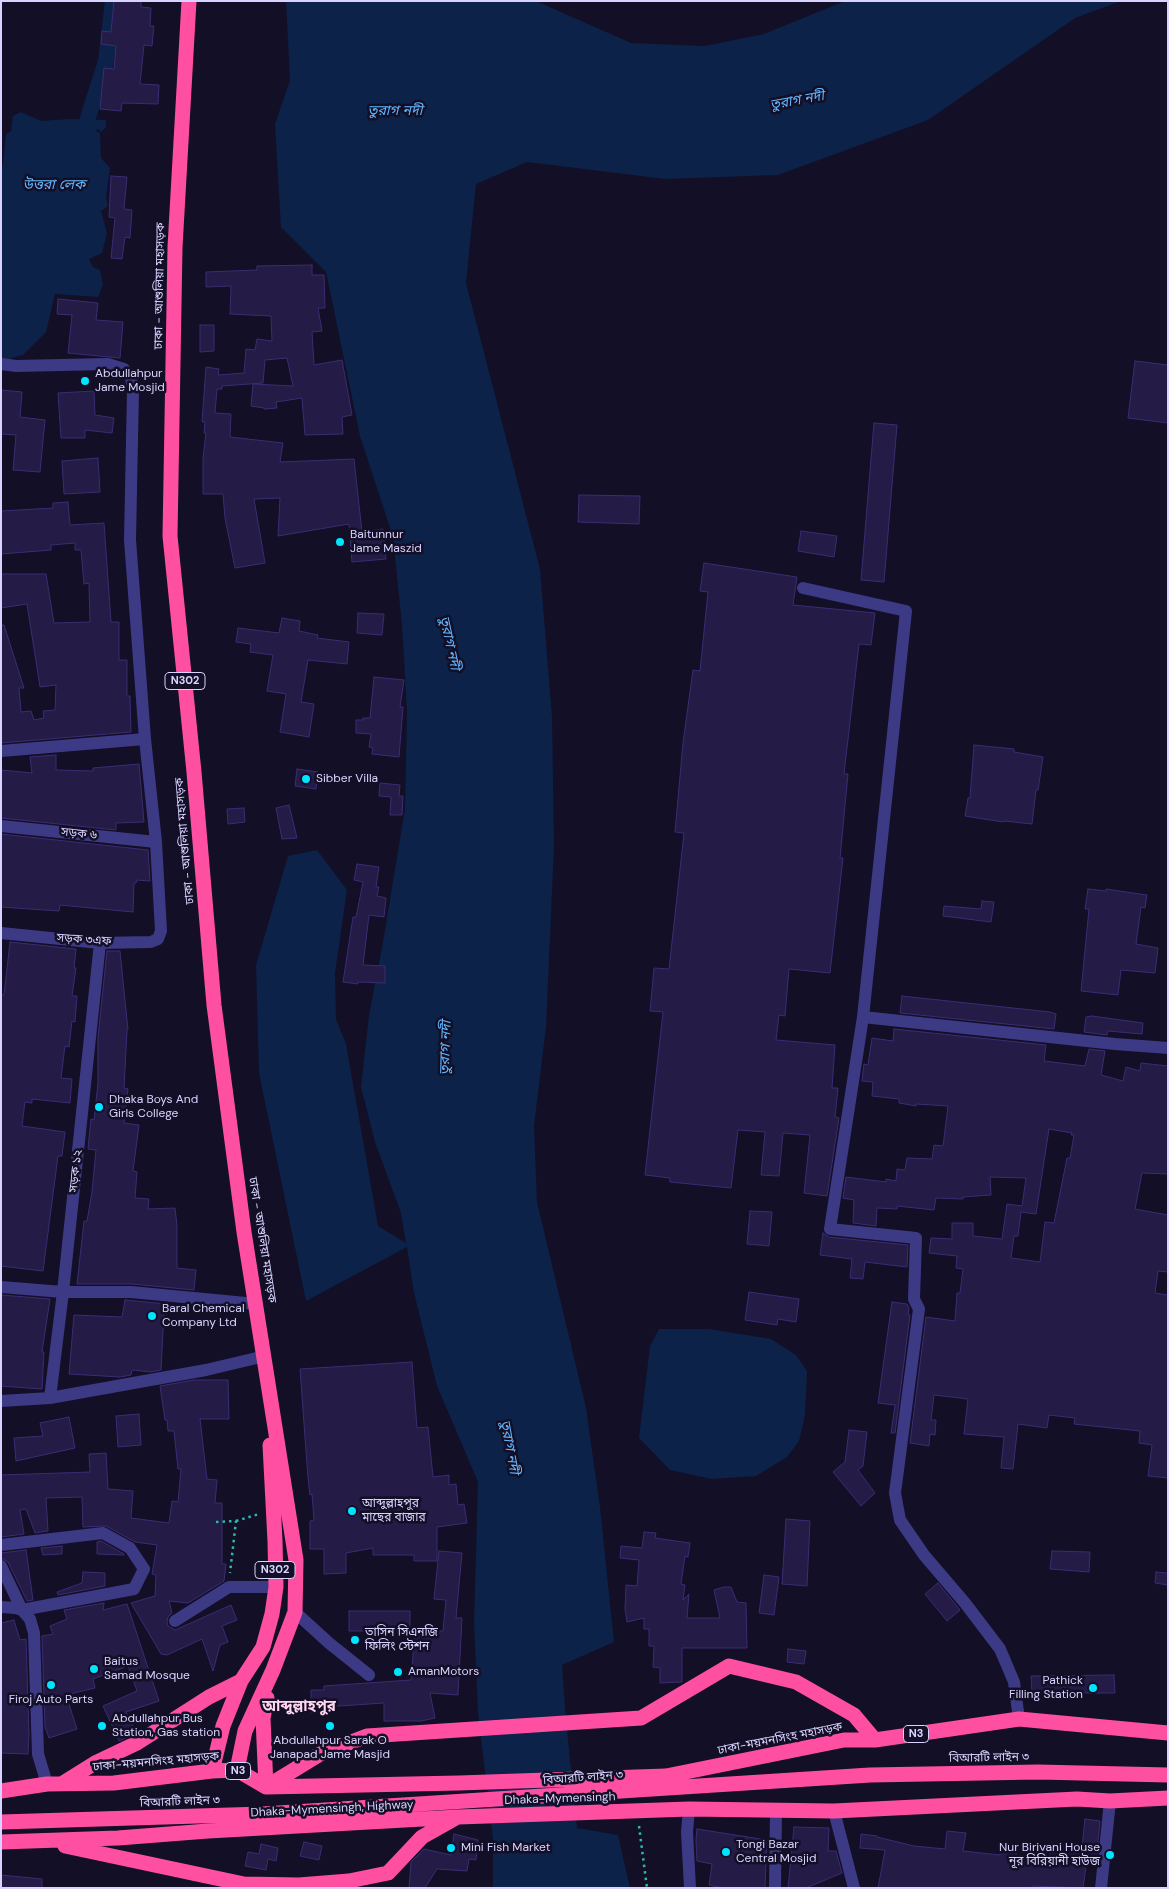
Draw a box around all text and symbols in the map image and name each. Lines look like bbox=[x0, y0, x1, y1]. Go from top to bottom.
water label: তুরাগ নদী bbox=[769, 88, 825, 114]
water label: তুরাগ নদী bbox=[368, 103, 422, 119]
water label: উত্তরা লেক bbox=[23, 177, 85, 193]
street label: ঢাকা - আশুলিয়া মহাসড়ক bbox=[152, 222, 168, 350]
place label: Abdullahpur Jame Mosjid bbox=[95, 367, 165, 395]
marker: Abdullahpur Jame Mosjid bbox=[79, 375, 91, 387]
place label: Baitunnur Jame Maszid bbox=[350, 528, 422, 556]
marker: Baitunnur Jame Maszid bbox=[334, 536, 346, 548]
water label: তুরাগ নদী bbox=[435, 614, 463, 672]
road number: N302 bbox=[165, 672, 205, 689]
place label: Sibber Villa bbox=[316, 772, 378, 786]
marker: Sibber Villa bbox=[300, 773, 312, 785]
street label: ঢাকা - আশুলিয়া মহাসড়ক bbox=[172, 777, 198, 905]
street label: সড়ক ৬ bbox=[60, 825, 98, 843]
street label: সড়ক ৩এফ bbox=[56, 931, 112, 949]
water label: তুরাগ নদী bbox=[437, 1020, 455, 1076]
place label: Dhaka Boys And Girls College bbox=[109, 1093, 198, 1121]
marker: Dhaka Boys And Girls College bbox=[93, 1101, 105, 1113]
street label: সড়ক ১২ bbox=[67, 1149, 85, 1193]
street label: ঢাকা - আশুলিয়া মহাসড়ক bbox=[245, 1176, 279, 1304]
place label: Baral Chemical Company Ltd bbox=[162, 1302, 245, 1330]
marker: Baral Chemical Company Ltd bbox=[146, 1310, 158, 1322]
water label: তুরাগ নদী bbox=[496, 1419, 522, 1475]
place label: আব্দুল্লাহপুর মাছের বাজার bbox=[362, 1497, 426, 1525]
marker: আব্দুল্লাহপুর মাছের বাজার bbox=[346, 1505, 358, 1517]
road number: N302 bbox=[255, 1562, 295, 1578]
place label: তাসিন সিএনজি ফিলিং স্টেশন bbox=[365, 1626, 438, 1654]
marker: তাসিন সিএনজি ফিলিং স্টেশন bbox=[349, 1634, 361, 1646]
place label: Baitus Samad Mosque bbox=[104, 1655, 190, 1683]
marker: Baitus Samad Mosque bbox=[88, 1663, 100, 1675]
place label: AmanMotors bbox=[408, 1665, 479, 1679]
marker: AmanMotors bbox=[392, 1666, 404, 1678]
place label: Pathick Filling Station bbox=[1009, 1674, 1083, 1702]
marker: Firoj Auto Parts bbox=[45, 1679, 57, 1691]
marker: Pathick Filling Station bbox=[1087, 1682, 1099, 1694]
place label: Firoj Auto Parts bbox=[9, 1693, 93, 1707]
district label: আব্দুল্লাহপুর bbox=[262, 1698, 336, 1716]
place label: Abdullahpur Bus Station, Gas station bbox=[112, 1712, 220, 1740]
marker: Abdullahpur Bus Station, Gas station bbox=[96, 1720, 108, 1732]
marker: Abdullahpur Sarak O Janapad Jame Masjid bbox=[324, 1720, 336, 1732]
street label: ঢাকা-ময়মনসিংহ মহাসড়ক bbox=[716, 1720, 844, 1758]
road number: N3 bbox=[904, 1726, 928, 1742]
place label: Abdullahpur Sarak O Janapad Jame Masjid bbox=[270, 1734, 390, 1762]
street label: ঢাকা-ময়মনসিংহ মহাসড়ক bbox=[92, 1749, 220, 1775]
street label: বিআরটি লাইন ৩ bbox=[949, 1750, 1029, 1766]
road number: N3 bbox=[226, 1762, 250, 1780]
street label: বিআরটি লাইন ৩ bbox=[542, 1768, 624, 1788]
street label: Dhaka-Mymensingh bbox=[504, 1790, 616, 1808]
street label: বিআরটি লাইন ৩ bbox=[140, 1793, 220, 1811]
street label: Dhaka-Mymensingh, Highway bbox=[250, 1798, 414, 1820]
place label: Tongi Bazar Central Mosjid bbox=[736, 1838, 816, 1866]
place label: Mini Fish Market bbox=[461, 1841, 550, 1855]
place label: Nur Biriyani House নূর বিরিয়ানী হাউজ bbox=[999, 1841, 1100, 1869]
marker: Mini Fish Market bbox=[445, 1842, 457, 1854]
marker: Tongi Bazar Central Mosjid bbox=[720, 1846, 732, 1858]
marker: Nur Biriyani House নূর বিরিয়ানী হাউজ bbox=[1104, 1849, 1116, 1861]

